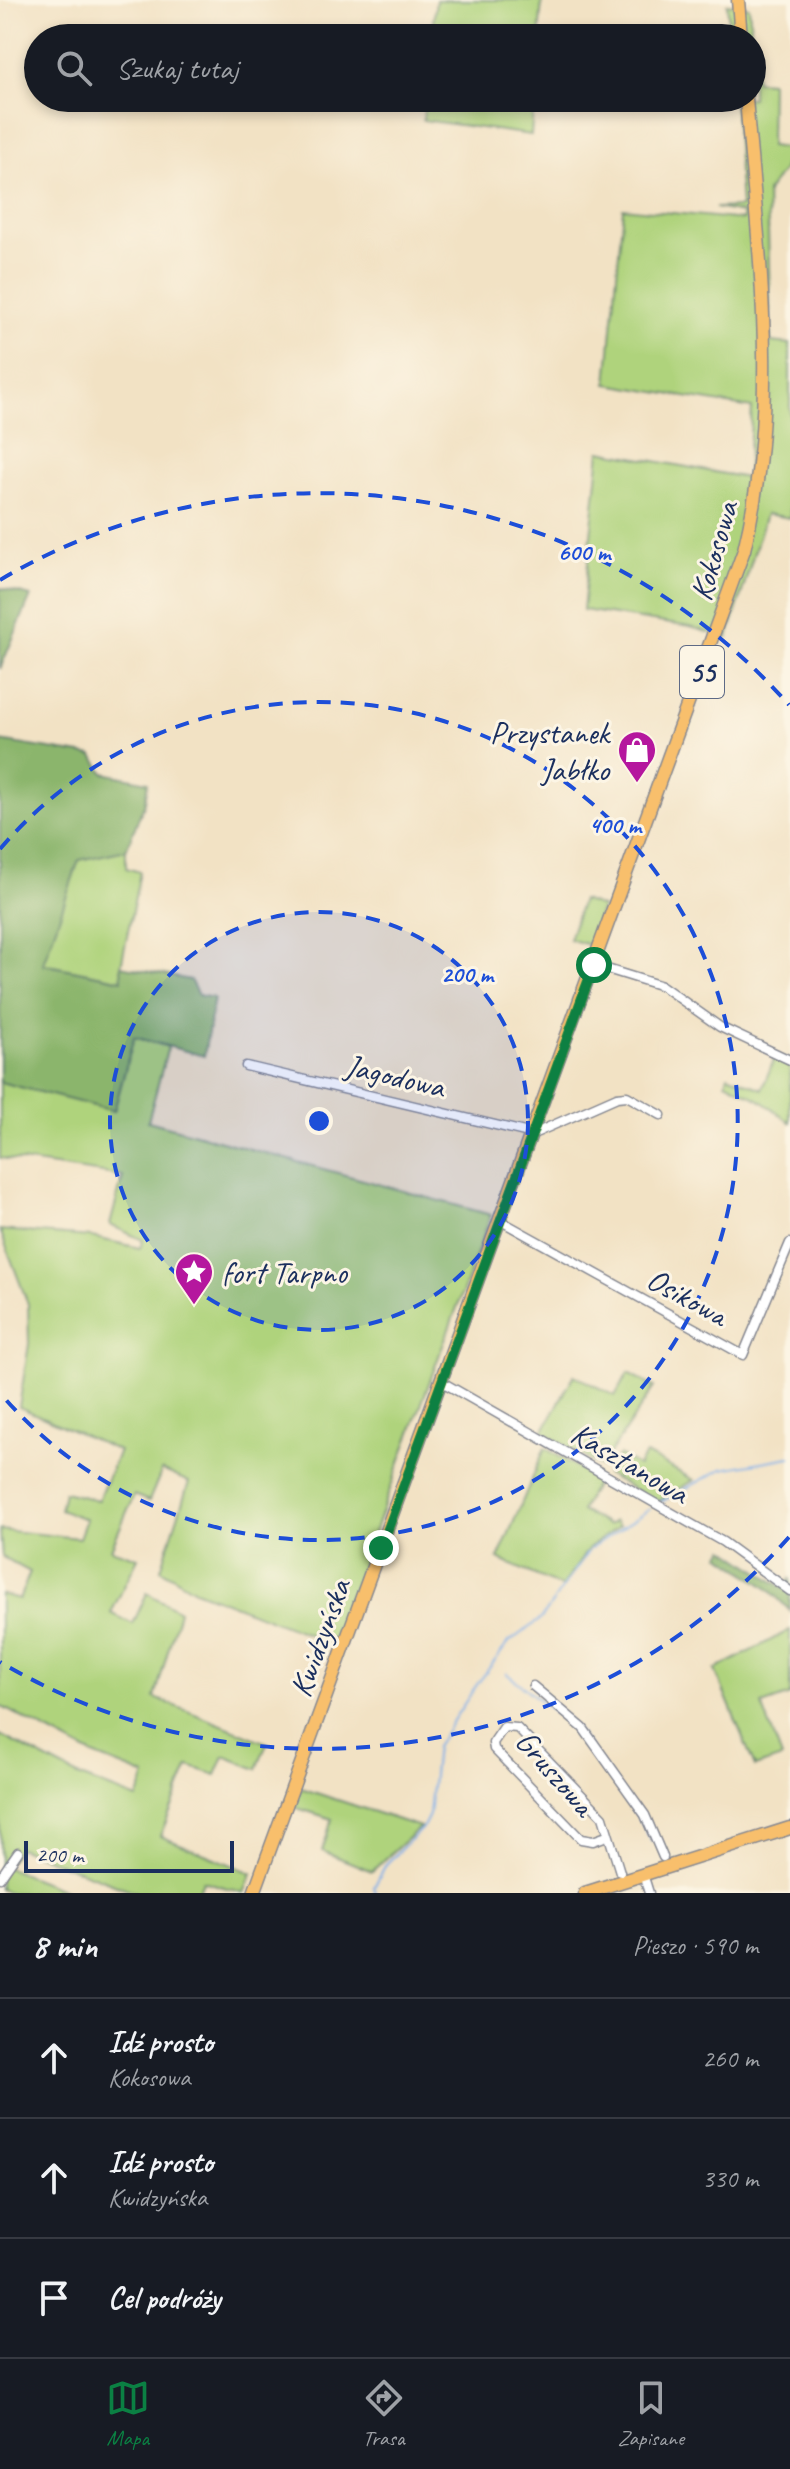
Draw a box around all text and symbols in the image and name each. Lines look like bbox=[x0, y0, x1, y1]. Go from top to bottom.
search box bbox=[24, 24, 766, 112]
icon: search bbox=[52, 46, 96, 90]
text: Szukaj tutaj bbox=[116, 49, 238, 87]
street label: Kokosowa bbox=[680, 495, 748, 605]
text: 600 m bbox=[558, 537, 613, 567]
road number: 55 bbox=[680, 646, 724, 698]
place label: Przystanek Jabłko bbox=[490, 712, 611, 790]
shop icon: Przystanek Jabłko bbox=[616, 729, 658, 784]
text: 400 m bbox=[589, 810, 643, 840]
route start bbox=[576, 947, 612, 983]
text: 200 m bbox=[441, 959, 495, 989]
street label: Jagodowa bbox=[339, 1044, 451, 1108]
centre of rings bbox=[305, 1107, 333, 1135]
place icon: fort Tarpno bbox=[173, 1251, 215, 1306]
place label: fort Tarpno bbox=[222, 1252, 348, 1293]
street label: Osikowa bbox=[640, 1258, 737, 1337]
street label: Kasztanowa bbox=[564, 1413, 698, 1514]
route end bbox=[363, 1530, 399, 1566]
street label: Kwidzyńska bbox=[280, 1572, 361, 1702]
street label: Gruszowa bbox=[506, 1721, 605, 1827]
scale bar bbox=[24, 1837, 234, 1873]
text: 200 m bbox=[36, 1841, 83, 1869]
text: 8 min bbox=[32, 1924, 97, 1967]
text: Pieszo · 590 m bbox=[633, 1929, 758, 1962]
text: Idź prosto bbox=[108, 2023, 213, 2061]
icon: ahead bbox=[32, 2036, 76, 2080]
text: 260 m bbox=[702, 2042, 758, 2075]
text: Kokosowa bbox=[108, 2061, 190, 2094]
text: Idź prosto bbox=[108, 2143, 213, 2181]
icon: ahead bbox=[32, 2156, 76, 2200]
text: 330 m bbox=[702, 2162, 758, 2195]
text: Kwidzyńska bbox=[108, 2181, 207, 2214]
icon: arrive bbox=[32, 2276, 76, 2320]
text: Cel podróży bbox=[108, 2279, 221, 2317]
tab: Mapa bbox=[106, 2376, 150, 2452]
tab: Trasa bbox=[362, 2376, 406, 2452]
tab: Zapisane bbox=[617, 2376, 684, 2452]

